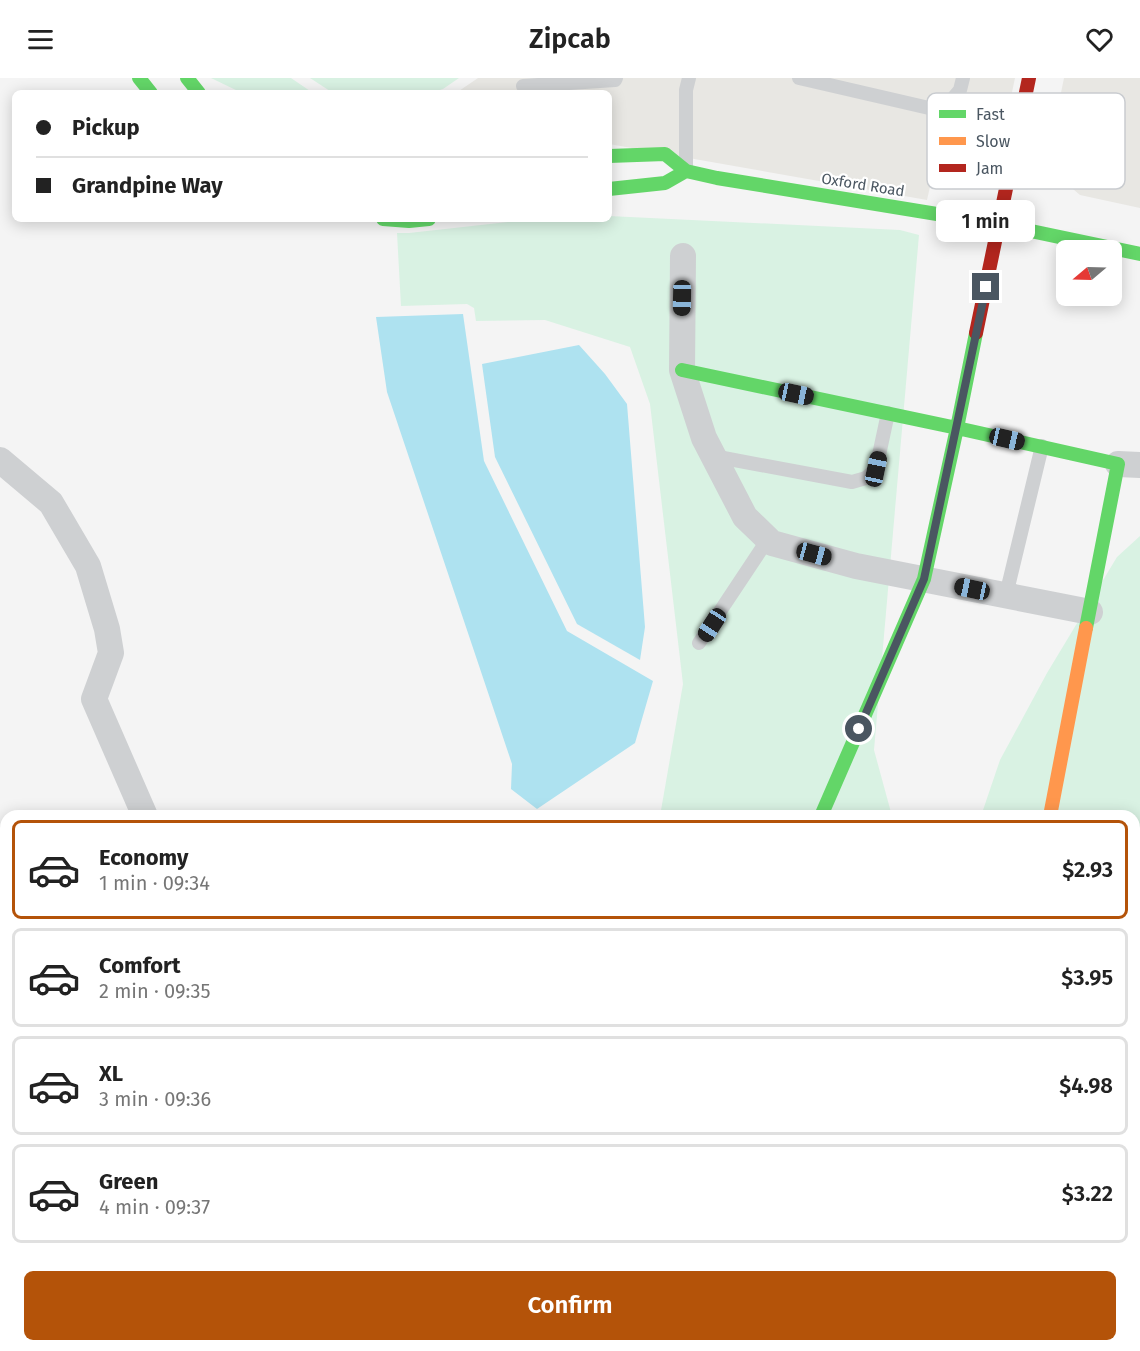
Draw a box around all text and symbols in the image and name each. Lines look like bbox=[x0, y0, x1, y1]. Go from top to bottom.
icon: menu bbox=[24, 23, 57, 56]
text: Zipcab bbox=[529, 23, 611, 55]
icon: heart bbox=[1083, 23, 1116, 56]
legend bbox=[927, 93, 1125, 189]
text: Fast bbox=[976, 105, 1005, 124]
text: Pickup bbox=[72, 114, 140, 141]
text: Slow bbox=[976, 132, 1011, 151]
text: Jam bbox=[976, 159, 1003, 178]
street label: Oxford Road bbox=[820, 170, 906, 200]
text: Grandpine Way bbox=[72, 172, 223, 199]
callout: 1 min bbox=[936, 200, 1036, 242]
text: 1 min bbox=[961, 209, 1010, 233]
north arrow bbox=[1056, 240, 1122, 306]
map controls bbox=[1056, 240, 1122, 306]
route end bbox=[972, 273, 999, 300]
car bbox=[673, 280, 691, 316]
car bbox=[777, 381, 815, 407]
car bbox=[987, 426, 1027, 452]
car bbox=[863, 450, 889, 488]
car bbox=[794, 541, 834, 567]
car bbox=[953, 576, 991, 602]
car bbox=[695, 605, 729, 645]
route start bbox=[845, 715, 872, 742]
icon: car bbox=[27, 843, 81, 897]
text: Economy bbox=[99, 844, 188, 871]
text: $2.93 bbox=[1062, 856, 1113, 883]
text: 1 min · 09:34 bbox=[99, 871, 210, 895]
icon: car bbox=[27, 951, 81, 1005]
text: Comfort bbox=[99, 952, 180, 979]
text: $3.95 bbox=[1061, 964, 1113, 991]
text: 2 min · 09:35 bbox=[99, 979, 211, 1003]
icon: car bbox=[27, 1059, 81, 1113]
text: XL bbox=[99, 1060, 123, 1087]
text: $4.98 bbox=[1059, 1072, 1113, 1099]
text: 3 min · 09:36 bbox=[99, 1087, 211, 1111]
icon: car bbox=[27, 1167, 81, 1221]
text: Green bbox=[99, 1168, 158, 1195]
text: $3.22 bbox=[1062, 1180, 1113, 1207]
text: 4 min · 09:37 bbox=[99, 1195, 210, 1219]
button: Confirm bbox=[24, 1271, 1116, 1340]

